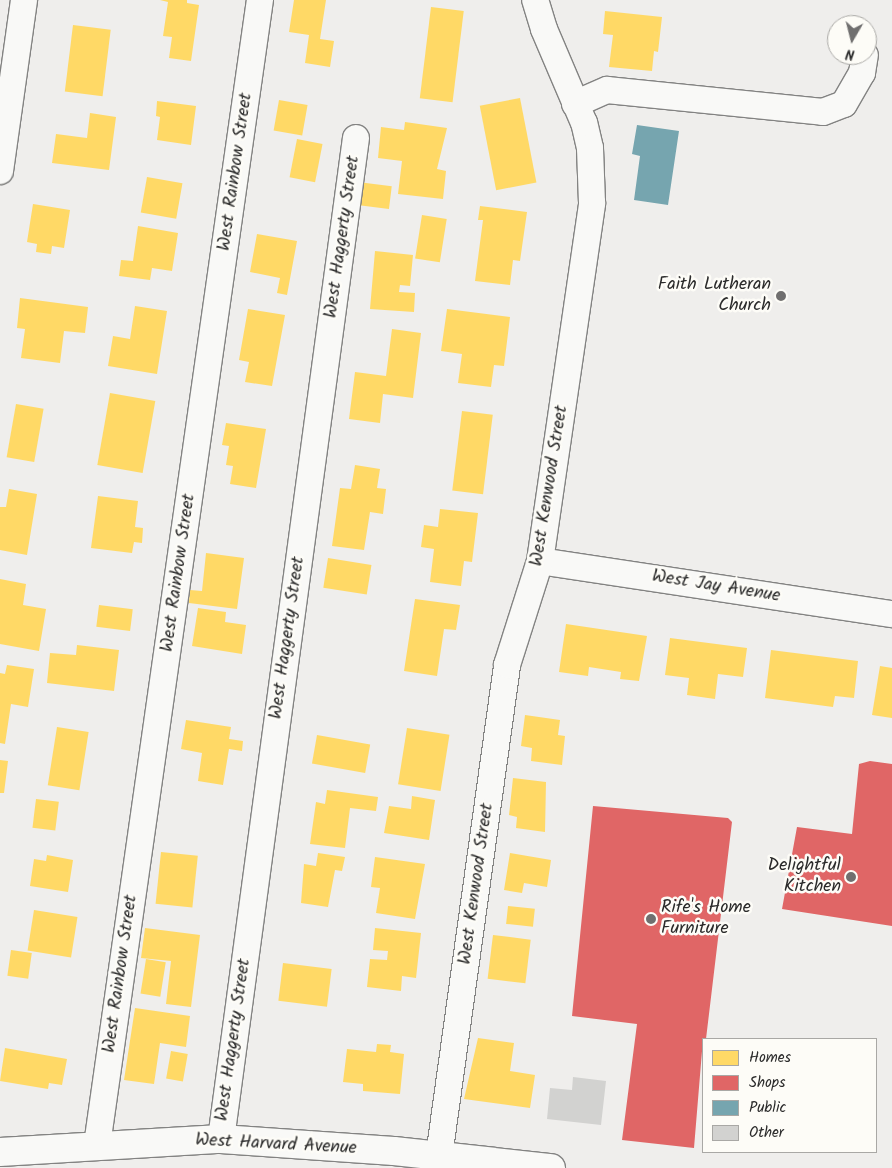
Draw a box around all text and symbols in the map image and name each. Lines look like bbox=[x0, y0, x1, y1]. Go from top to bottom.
north arrow bbox=[827, 15, 877, 65]
text: N bbox=[844, 42, 856, 65]
street label: West Rainbow Street bbox=[214, 92, 258, 252]
street label: West Haggerty Street bbox=[321, 154, 365, 320]
place label: Faith Lutheran Church bbox=[658, 275, 771, 318]
marker: Faith Lutheran Church bbox=[775, 290, 787, 302]
street label: West Kenwood Street bbox=[527, 404, 573, 568]
street label: West Rainbow Street bbox=[157, 493, 201, 653]
street label: West Haggerty Street bbox=[266, 555, 310, 721]
street label: West Jay Avenue bbox=[650, 566, 782, 608]
street label: West Kenwood Street bbox=[455, 802, 499, 966]
place label: Delightful Kitchen bbox=[768, 856, 841, 899]
marker: Delightful Kitchen bbox=[845, 871, 857, 883]
street label: West Rainbow Street bbox=[99, 894, 143, 1054]
place label: Rife's Home Furniture bbox=[661, 898, 751, 941]
marker: Rife's Home Furniture bbox=[645, 913, 657, 925]
street label: West Haggerty Street bbox=[212, 957, 256, 1123]
legend bbox=[702, 1038, 877, 1153]
text: Homes bbox=[749, 1046, 791, 1070]
text: Shops bbox=[749, 1071, 785, 1095]
text: Public bbox=[749, 1096, 786, 1120]
text: Other bbox=[749, 1121, 784, 1145]
street label: West Harvard Avenue bbox=[195, 1130, 357, 1160]

